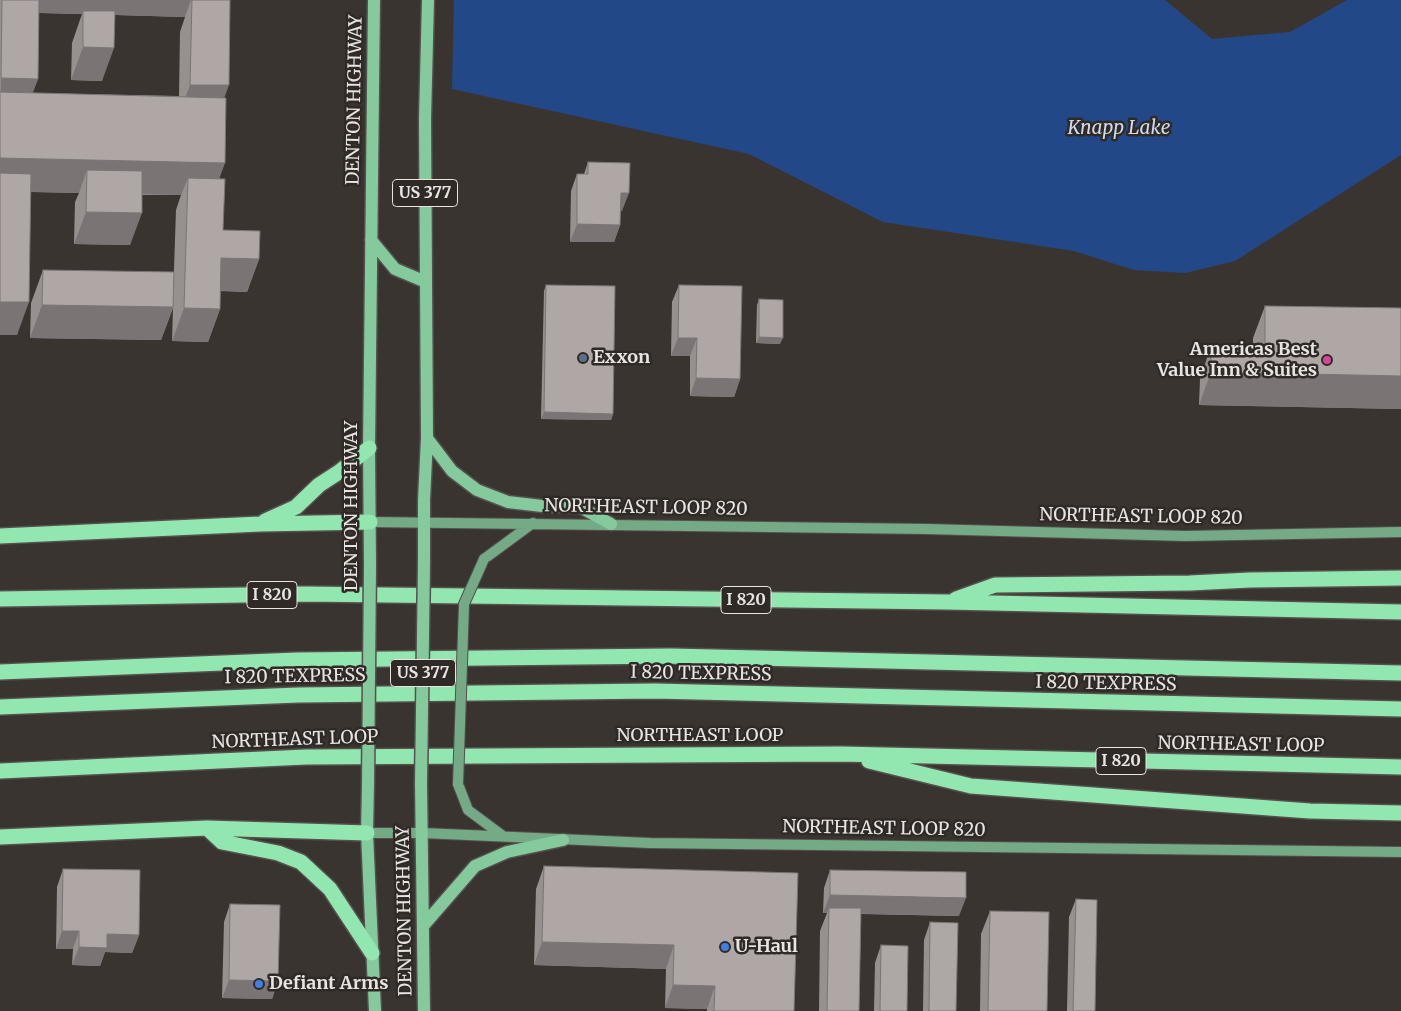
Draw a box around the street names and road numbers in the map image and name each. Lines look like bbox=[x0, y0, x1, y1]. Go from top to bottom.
street label: DENTON HIGHWAY bbox=[343, 15, 367, 185]
road number: US 377 bbox=[392, 180, 458, 207]
street label: DENTON HIGHWAY bbox=[341, 421, 363, 591]
street label: NORTHEAST LOOP 820 bbox=[544, 495, 748, 521]
street label: NORTHEAST LOOP 820 bbox=[1039, 504, 1243, 530]
road number: I 820 bbox=[247, 582, 297, 608]
road number: I 820 bbox=[721, 586, 771, 614]
road number: US 377 bbox=[390, 660, 456, 686]
street label: I 820 TEXPRESS bbox=[630, 662, 772, 686]
street label: I 820 TEXPRESS bbox=[224, 665, 366, 689]
street label: I 820 TEXPRESS bbox=[1035, 672, 1177, 696]
street label: NORTHEAST LOOP bbox=[617, 725, 783, 747]
street label: NORTHEAST LOOP bbox=[211, 726, 379, 754]
street label: NORTHEAST LOOP bbox=[1157, 733, 1325, 757]
road number: I 820 bbox=[1096, 748, 1146, 774]
street label: NORTHEAST LOOP 820 bbox=[782, 816, 986, 842]
street label: DENTON HIGHWAY bbox=[393, 826, 417, 996]

